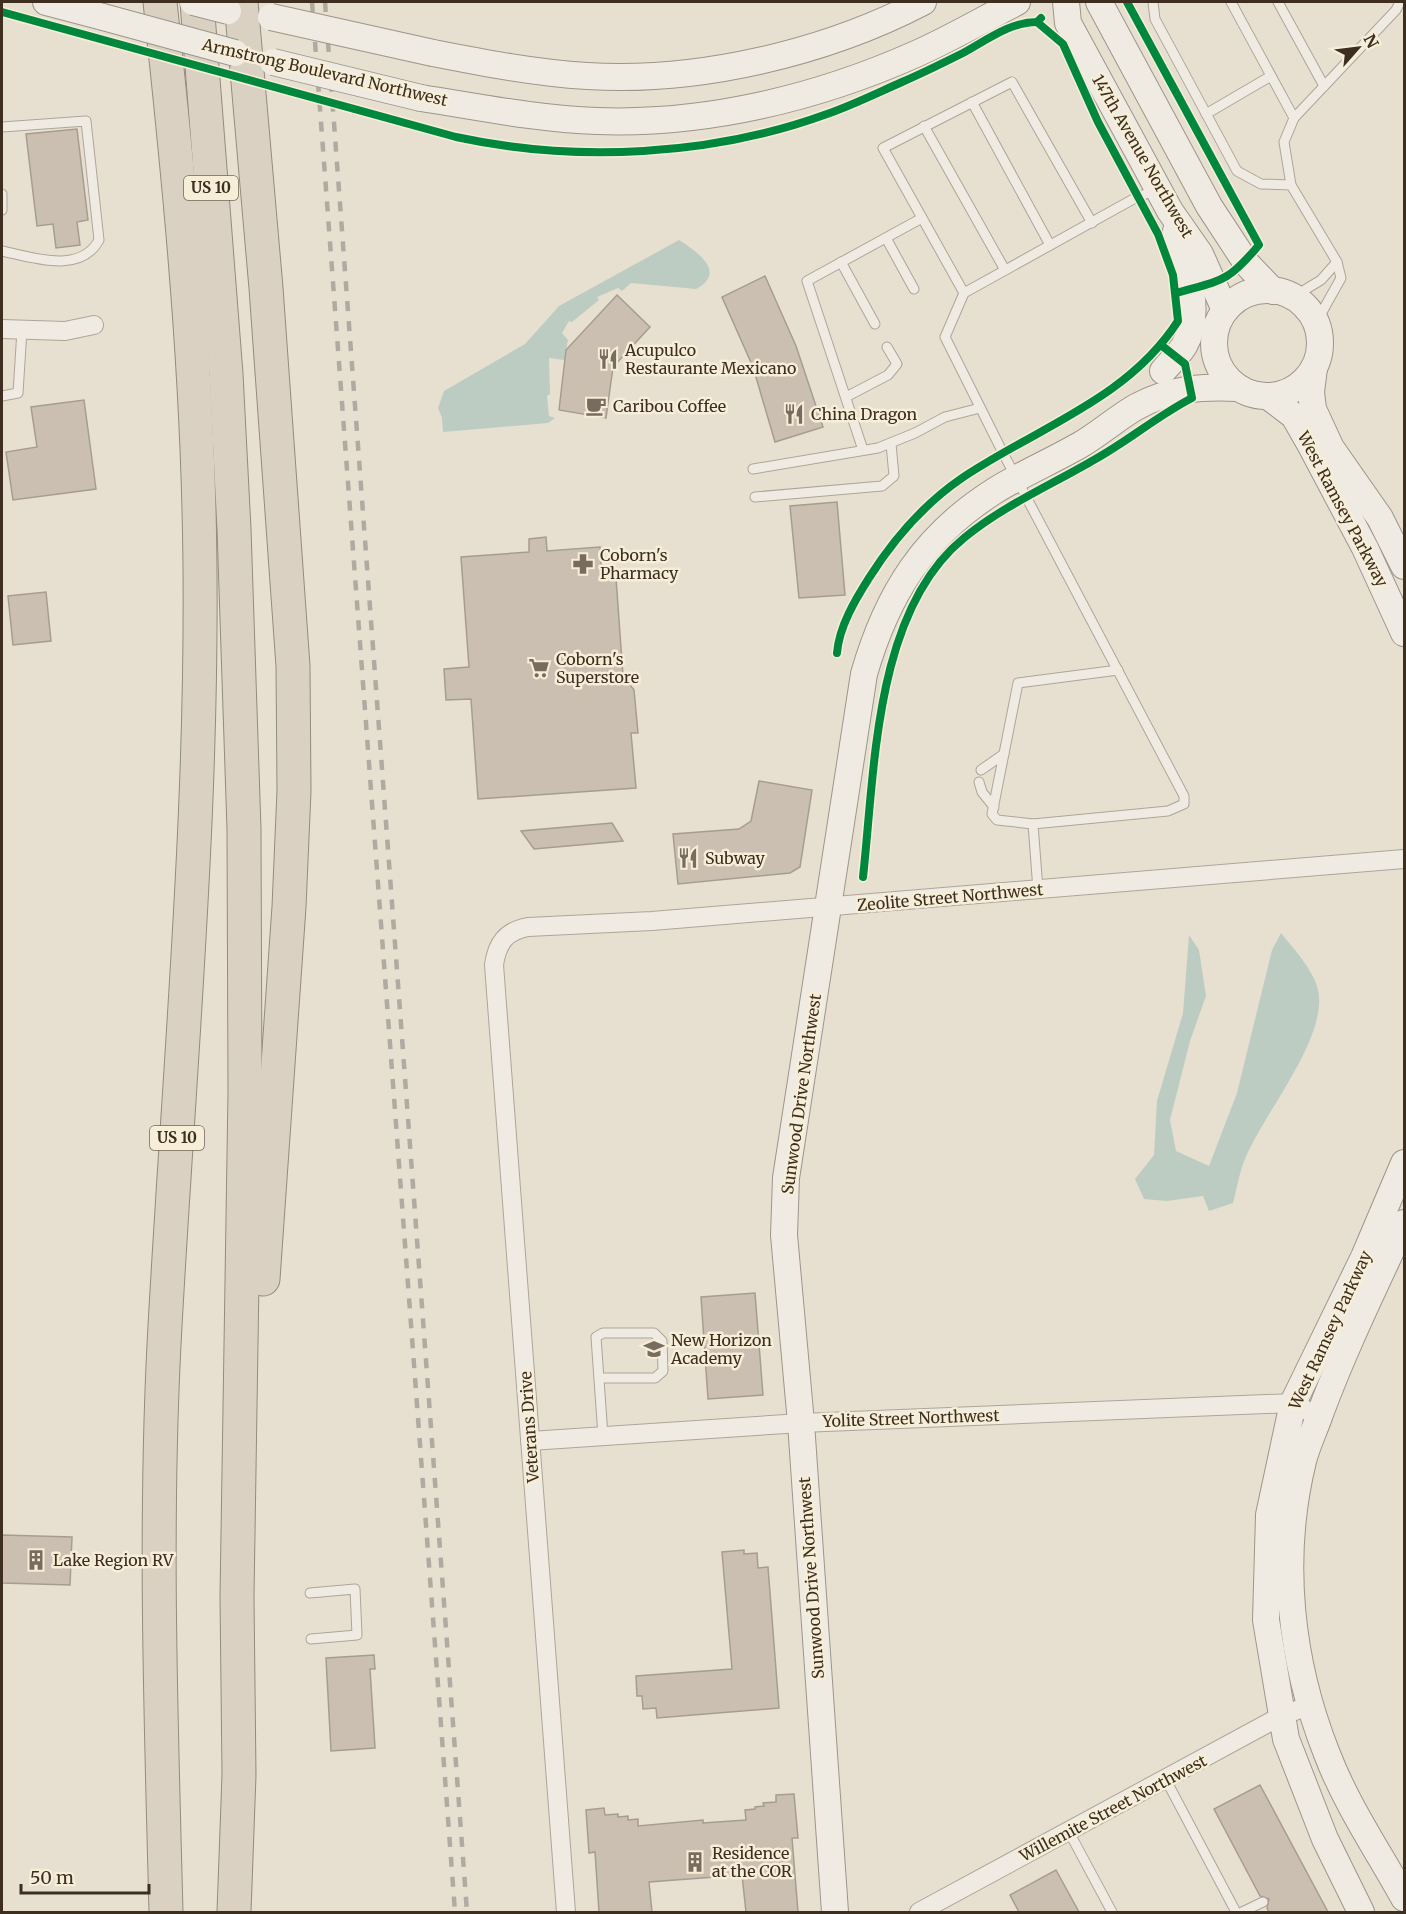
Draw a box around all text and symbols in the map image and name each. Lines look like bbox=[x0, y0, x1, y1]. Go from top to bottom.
north arrow bbox=[1328, 18, 1388, 78]
text: N bbox=[1359, 31, 1383, 52]
street label: Armstrong Boulevard Northwest bbox=[199, 34, 450, 110]
street label: 147th Avenue Northwest bbox=[1088, 71, 1198, 242]
road number: US 10 bbox=[184, 176, 238, 200]
place label: Acupulco Restaurante Mexicano bbox=[624, 340, 796, 378]
restaurant icon: Acupulco Restaurante Mexicano bbox=[596, 347, 620, 371]
cafe icon: Caribou Coffee bbox=[584, 394, 608, 418]
place label: Caribou Coffee bbox=[613, 396, 726, 416]
restaurant icon: China Dragon bbox=[782, 402, 806, 426]
place label: China Dragon bbox=[811, 404, 918, 424]
street label: West Ramsey Parkway bbox=[1293, 427, 1393, 591]
place label: Coborn's Pharmacy bbox=[600, 545, 679, 583]
pharmacy icon: Coborn's Pharmacy bbox=[571, 552, 595, 576]
place label: Coborn's Superstore bbox=[556, 649, 639, 687]
supermarket icon: Coborn's Superstore bbox=[527, 656, 551, 680]
restaurant icon: Subway bbox=[676, 846, 700, 870]
place label: Subway bbox=[705, 848, 765, 868]
street label: Zeolite Street Northwest bbox=[856, 879, 1045, 915]
street label: Sunwood Drive Northwest bbox=[777, 992, 825, 1196]
road number: US 10 bbox=[150, 1126, 204, 1150]
street label: West Ramsey Parkway bbox=[1284, 1247, 1376, 1414]
place label: New Horizon Academy bbox=[670, 1330, 772, 1368]
school or university icon: New Horizon Academy bbox=[642, 1337, 666, 1361]
street label: Veterans Drive bbox=[515, 1371, 543, 1484]
street label: Yolite Street Northwest bbox=[821, 1405, 1001, 1431]
street label: Sunwood Drive Northwest bbox=[794, 1476, 828, 1680]
building icon: Lake Region RV bbox=[24, 1548, 48, 1572]
place label: Lake Region RV bbox=[53, 1550, 174, 1570]
street label: Willemite Street Northwest bbox=[1015, 1750, 1211, 1866]
place label: Residence at the COR bbox=[712, 1843, 793, 1881]
building icon: Residence at the COR bbox=[683, 1850, 707, 1874]
scale bar bbox=[21, 1857, 148, 1895]
text: 50 m bbox=[30, 1866, 74, 1889]

